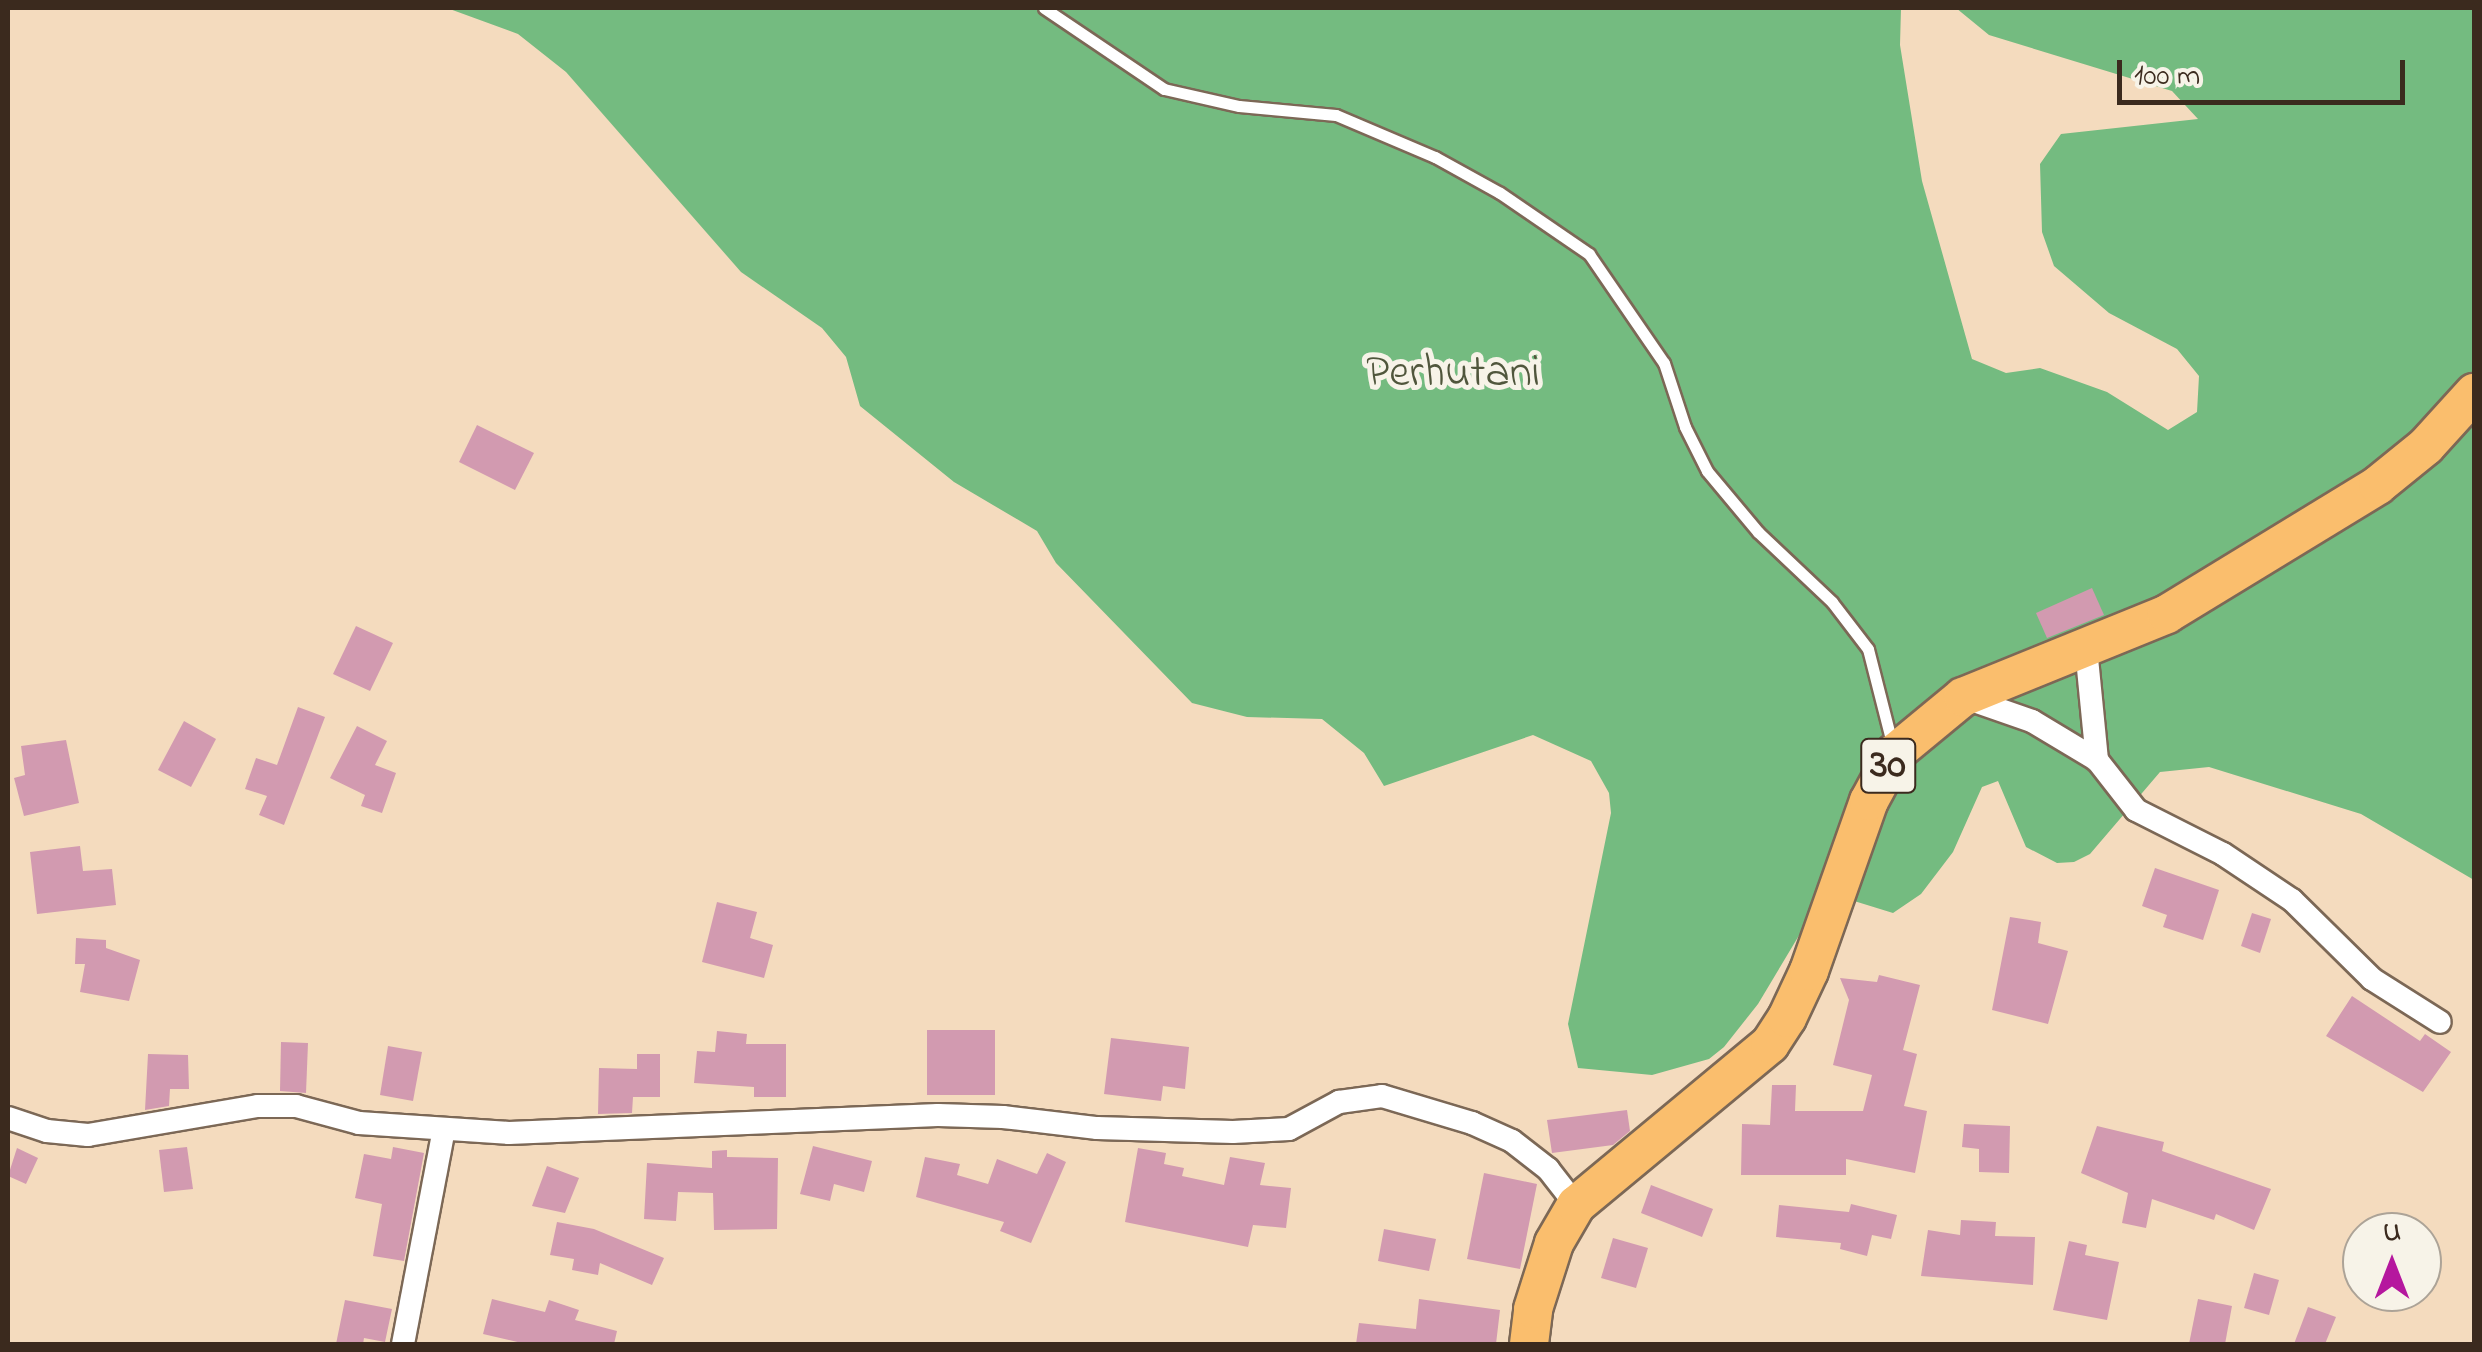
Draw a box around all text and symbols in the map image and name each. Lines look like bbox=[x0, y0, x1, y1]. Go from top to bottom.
scale bar bbox=[2122, 40, 2410, 102]
text: 100 m bbox=[2134, 55, 2200, 99]
park label: Perhutani bbox=[1366, 348, 1540, 402]
road number: 30 bbox=[1858, 729, 1918, 803]
north arrow bbox=[2342, 1212, 2442, 1312]
text: U bbox=[2383, 1213, 2401, 1254]

